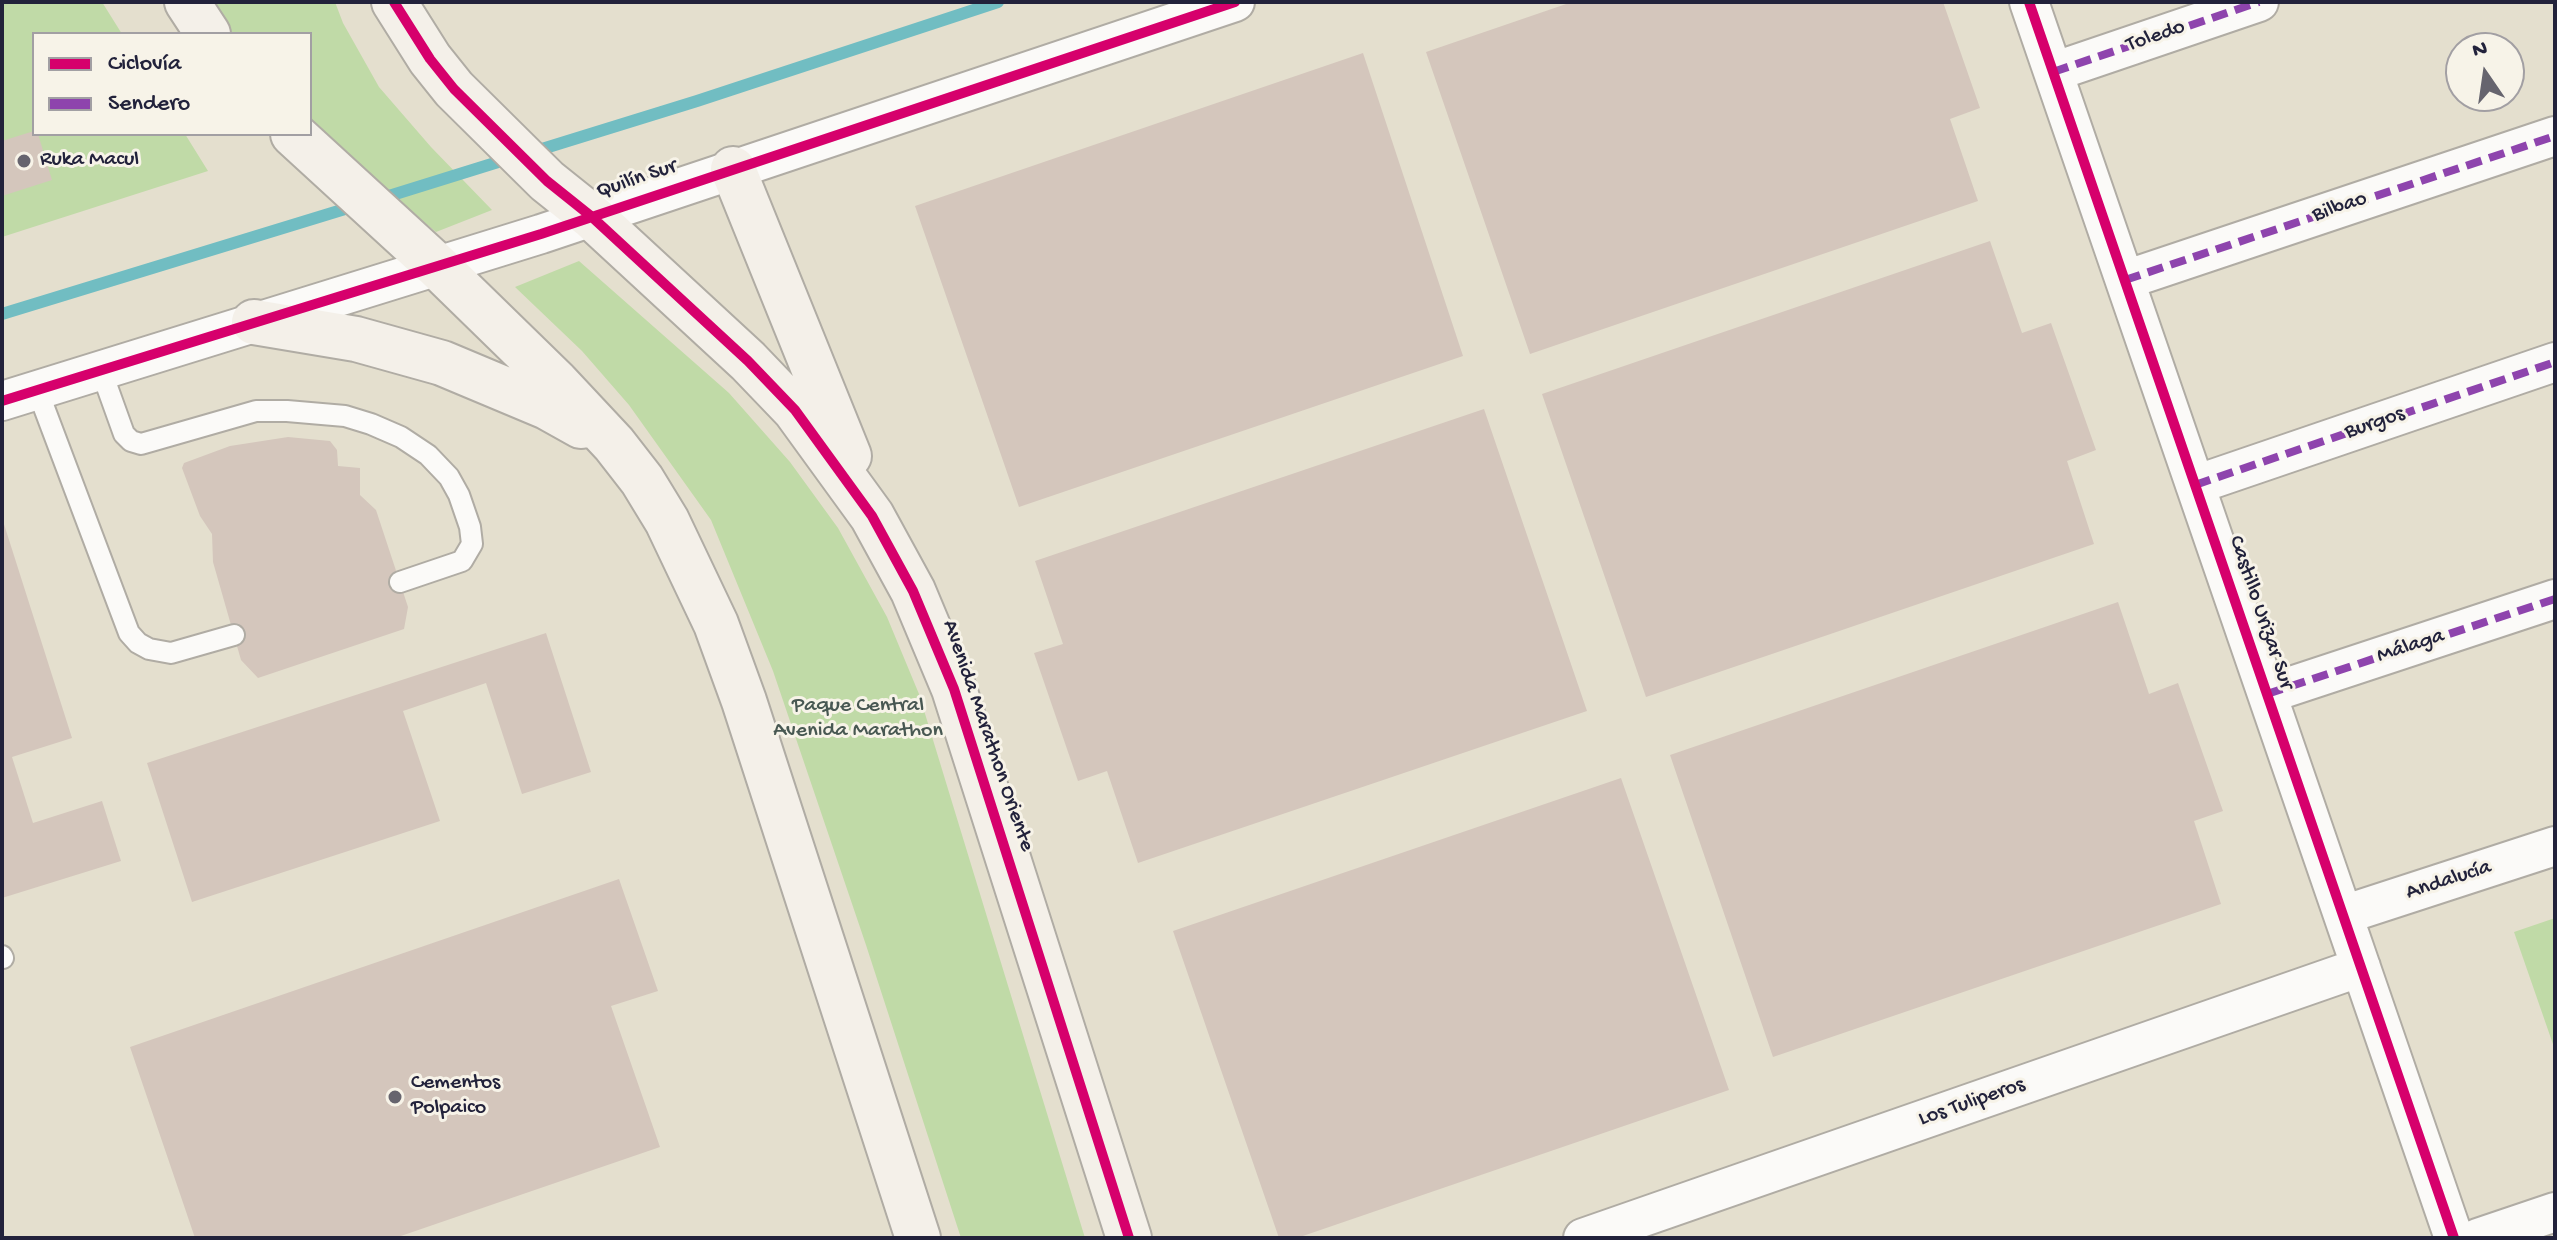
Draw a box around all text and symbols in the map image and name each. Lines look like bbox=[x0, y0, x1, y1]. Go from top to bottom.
street label: Toledo bbox=[2123, 15, 2189, 59]
legend bbox=[32, 32, 312, 136]
north arrow bbox=[2445, 32, 2525, 112]
text: N bbox=[2470, 36, 2490, 65]
text: Ciclovía bbox=[108, 50, 181, 79]
text: Sendero bbox=[108, 90, 190, 119]
place label: Ruka Macul bbox=[40, 148, 139, 174]
marker: Ruka Macul bbox=[15, 152, 33, 170]
street label: Quilín Sur bbox=[593, 154, 681, 206]
street label: Bilbao bbox=[2309, 186, 2371, 230]
street label: Burgos bbox=[2342, 402, 2408, 446]
street label: Castillo Urizar Sur bbox=[2221, 533, 2299, 693]
street label: Avenida Marathon Oriente bbox=[935, 617, 1039, 855]
street label: Málaga bbox=[2374, 624, 2448, 670]
park label: Paque Central Avenida Marathon bbox=[773, 694, 943, 746]
street label: Andalucía bbox=[2403, 855, 2495, 907]
place label: Cementos Polpaico bbox=[411, 1071, 500, 1122]
street label: Los Tuliperos bbox=[1915, 1073, 2029, 1133]
marker: Cementos Polpaico bbox=[386, 1088, 404, 1106]

